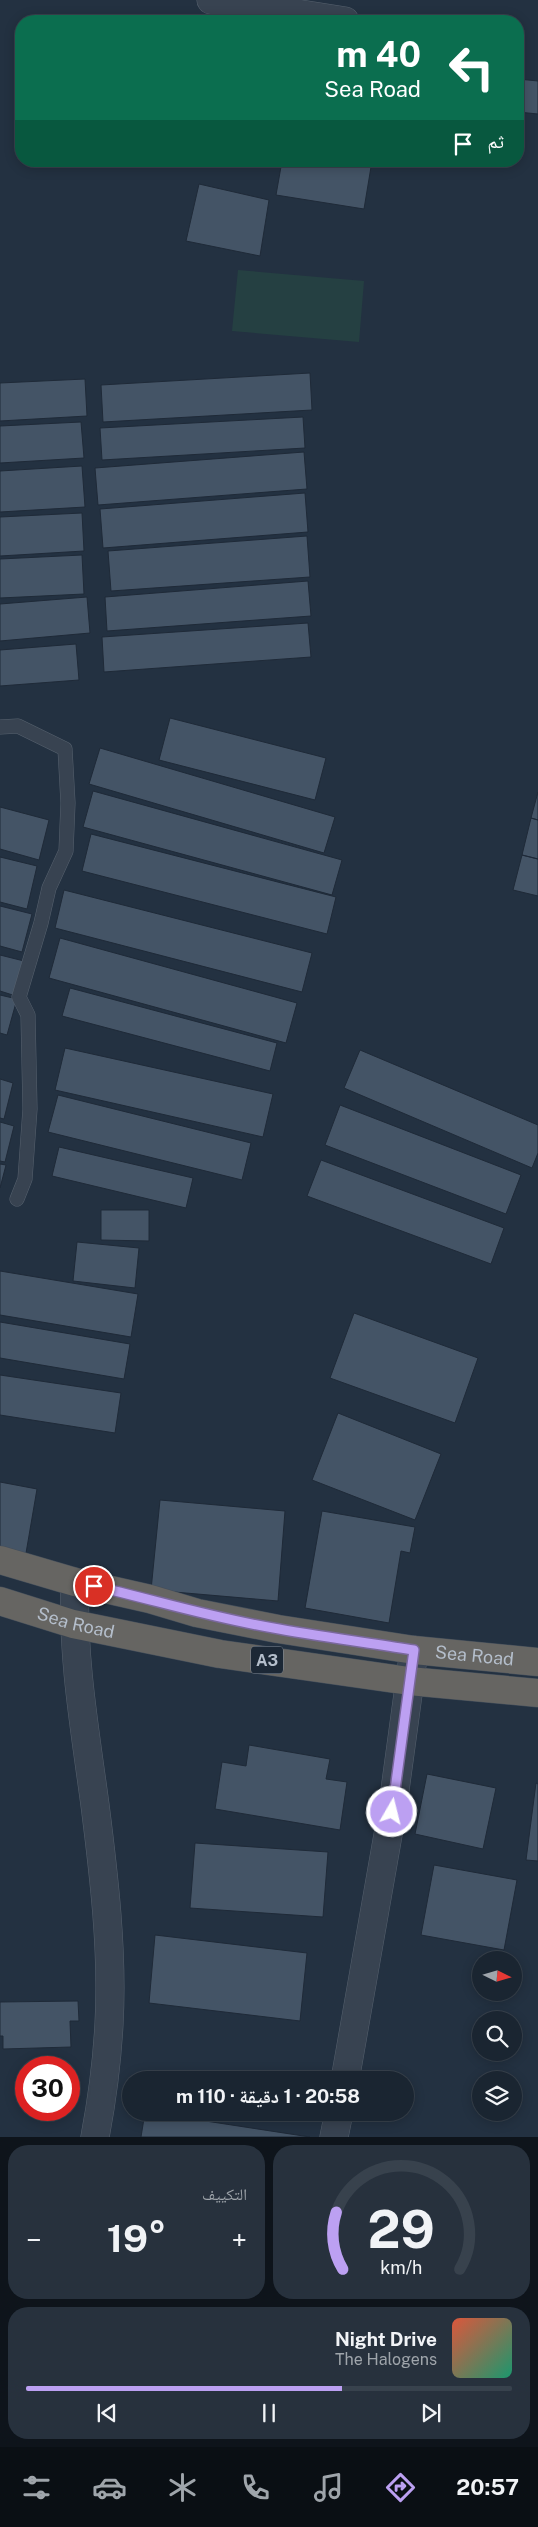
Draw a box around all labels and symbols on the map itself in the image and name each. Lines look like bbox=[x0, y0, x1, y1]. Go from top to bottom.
pin bbox=[73, 1565, 115, 1607]
street label: Sea Road bbox=[35, 1602, 116, 1642]
street label: Sea Road bbox=[434, 1641, 515, 1670]
road number: A3 bbox=[251, 1646, 283, 1674]
position arrow bbox=[365, 1785, 417, 1837]
north arrow bbox=[472, 1951, 522, 2001]
speed limit sign: 30 bbox=[15, 2056, 80, 2121]

